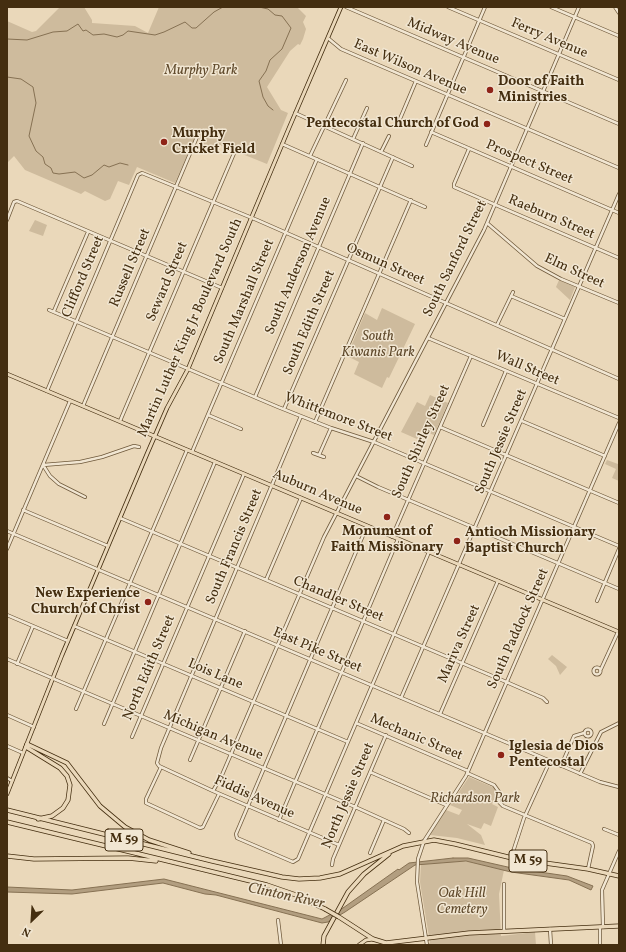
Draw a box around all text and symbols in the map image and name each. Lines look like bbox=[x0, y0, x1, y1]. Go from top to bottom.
street label: Midway Avenue bbox=[404, 15, 502, 69]
street label: Ferry Avenue bbox=[508, 15, 590, 63]
street label: East Wilson Avenue bbox=[351, 37, 469, 99]
park label: Murphy Park bbox=[165, 63, 237, 79]
place label: Door of Faith Ministries bbox=[498, 74, 584, 106]
marker: Door of Faith Ministries bbox=[485, 85, 495, 95]
place label: Pentecostal Church of God bbox=[306, 116, 479, 132]
marker: Pentecostal Church of God bbox=[482, 119, 492, 129]
place label: Murphy Cricket Field bbox=[172, 126, 255, 158]
marker: Murphy Cricket Field bbox=[159, 137, 169, 147]
street label: Prospect Street bbox=[483, 137, 575, 189]
street label: Raeburn Street bbox=[505, 192, 597, 244]
street label: South Anderson Avenue bbox=[262, 195, 336, 337]
street label: South Sanford Street bbox=[420, 198, 492, 320]
street label: Martin Luther King Jr Boulevard South bbox=[135, 216, 247, 440]
street label: Russell Street bbox=[107, 226, 155, 310]
street label: Clifford Street bbox=[59, 233, 109, 321]
street label: South Marshall Street bbox=[211, 237, 279, 367]
street label: Seward Street bbox=[144, 239, 192, 325]
street label: Osmun Street bbox=[343, 240, 427, 290]
street label: Elm Street bbox=[541, 251, 607, 293]
street label: South Edith Street bbox=[280, 268, 340, 378]
park label: South Kiwanis Park bbox=[341, 329, 415, 362]
street label: Wall Street bbox=[492, 348, 562, 390]
street label: South Shirley Street bbox=[389, 382, 455, 502]
street label: South Jessie Street bbox=[472, 387, 532, 497]
street label: Whittemore Street bbox=[282, 390, 394, 446]
street label: Auburn Avenue bbox=[270, 467, 364, 519]
street label: South Francis Street bbox=[203, 487, 267, 607]
marker: Monument of Faith Missionary bbox=[382, 512, 392, 522]
place label: Monument of Faith Missionary bbox=[331, 524, 443, 556]
place label: Antioch Missionary Baptist Church bbox=[465, 525, 596, 558]
marker: Antioch Missionary Baptist Church bbox=[452, 536, 462, 546]
street label: South Paddock Street bbox=[485, 566, 553, 692]
street label: Chandler Street bbox=[290, 573, 386, 627]
place label: New Experience Church of Christ bbox=[31, 586, 140, 618]
marker: New Experience Church of Christ bbox=[143, 597, 153, 607]
street label: Mariva Street bbox=[435, 602, 485, 686]
street label: North Edith Street bbox=[120, 613, 180, 723]
street label: East Pike Street bbox=[270, 625, 364, 677]
street label: Lois Lane bbox=[185, 656, 245, 694]
street label: Michigan Avenue bbox=[161, 707, 265, 765]
street label: Mechanic Street bbox=[367, 711, 465, 765]
place label: Iglesia de Dios Pentecostal bbox=[509, 739, 604, 772]
street label: North Jessie Street bbox=[319, 741, 379, 851]
marker: Iglesia de Dios Pentecostal bbox=[496, 750, 506, 760]
street label: Fiddis Avenue bbox=[211, 773, 297, 823]
park label: Richardson Park bbox=[430, 791, 520, 807]
road number: M 59 bbox=[105, 829, 143, 851]
road number: M 59 bbox=[509, 850, 547, 872]
water label: Clinton River bbox=[246, 880, 326, 914]
park label: Oak Hill Cemetery bbox=[436, 886, 488, 918]
north arrow bbox=[12, 900, 52, 940]
text: N bbox=[20, 923, 34, 940]

